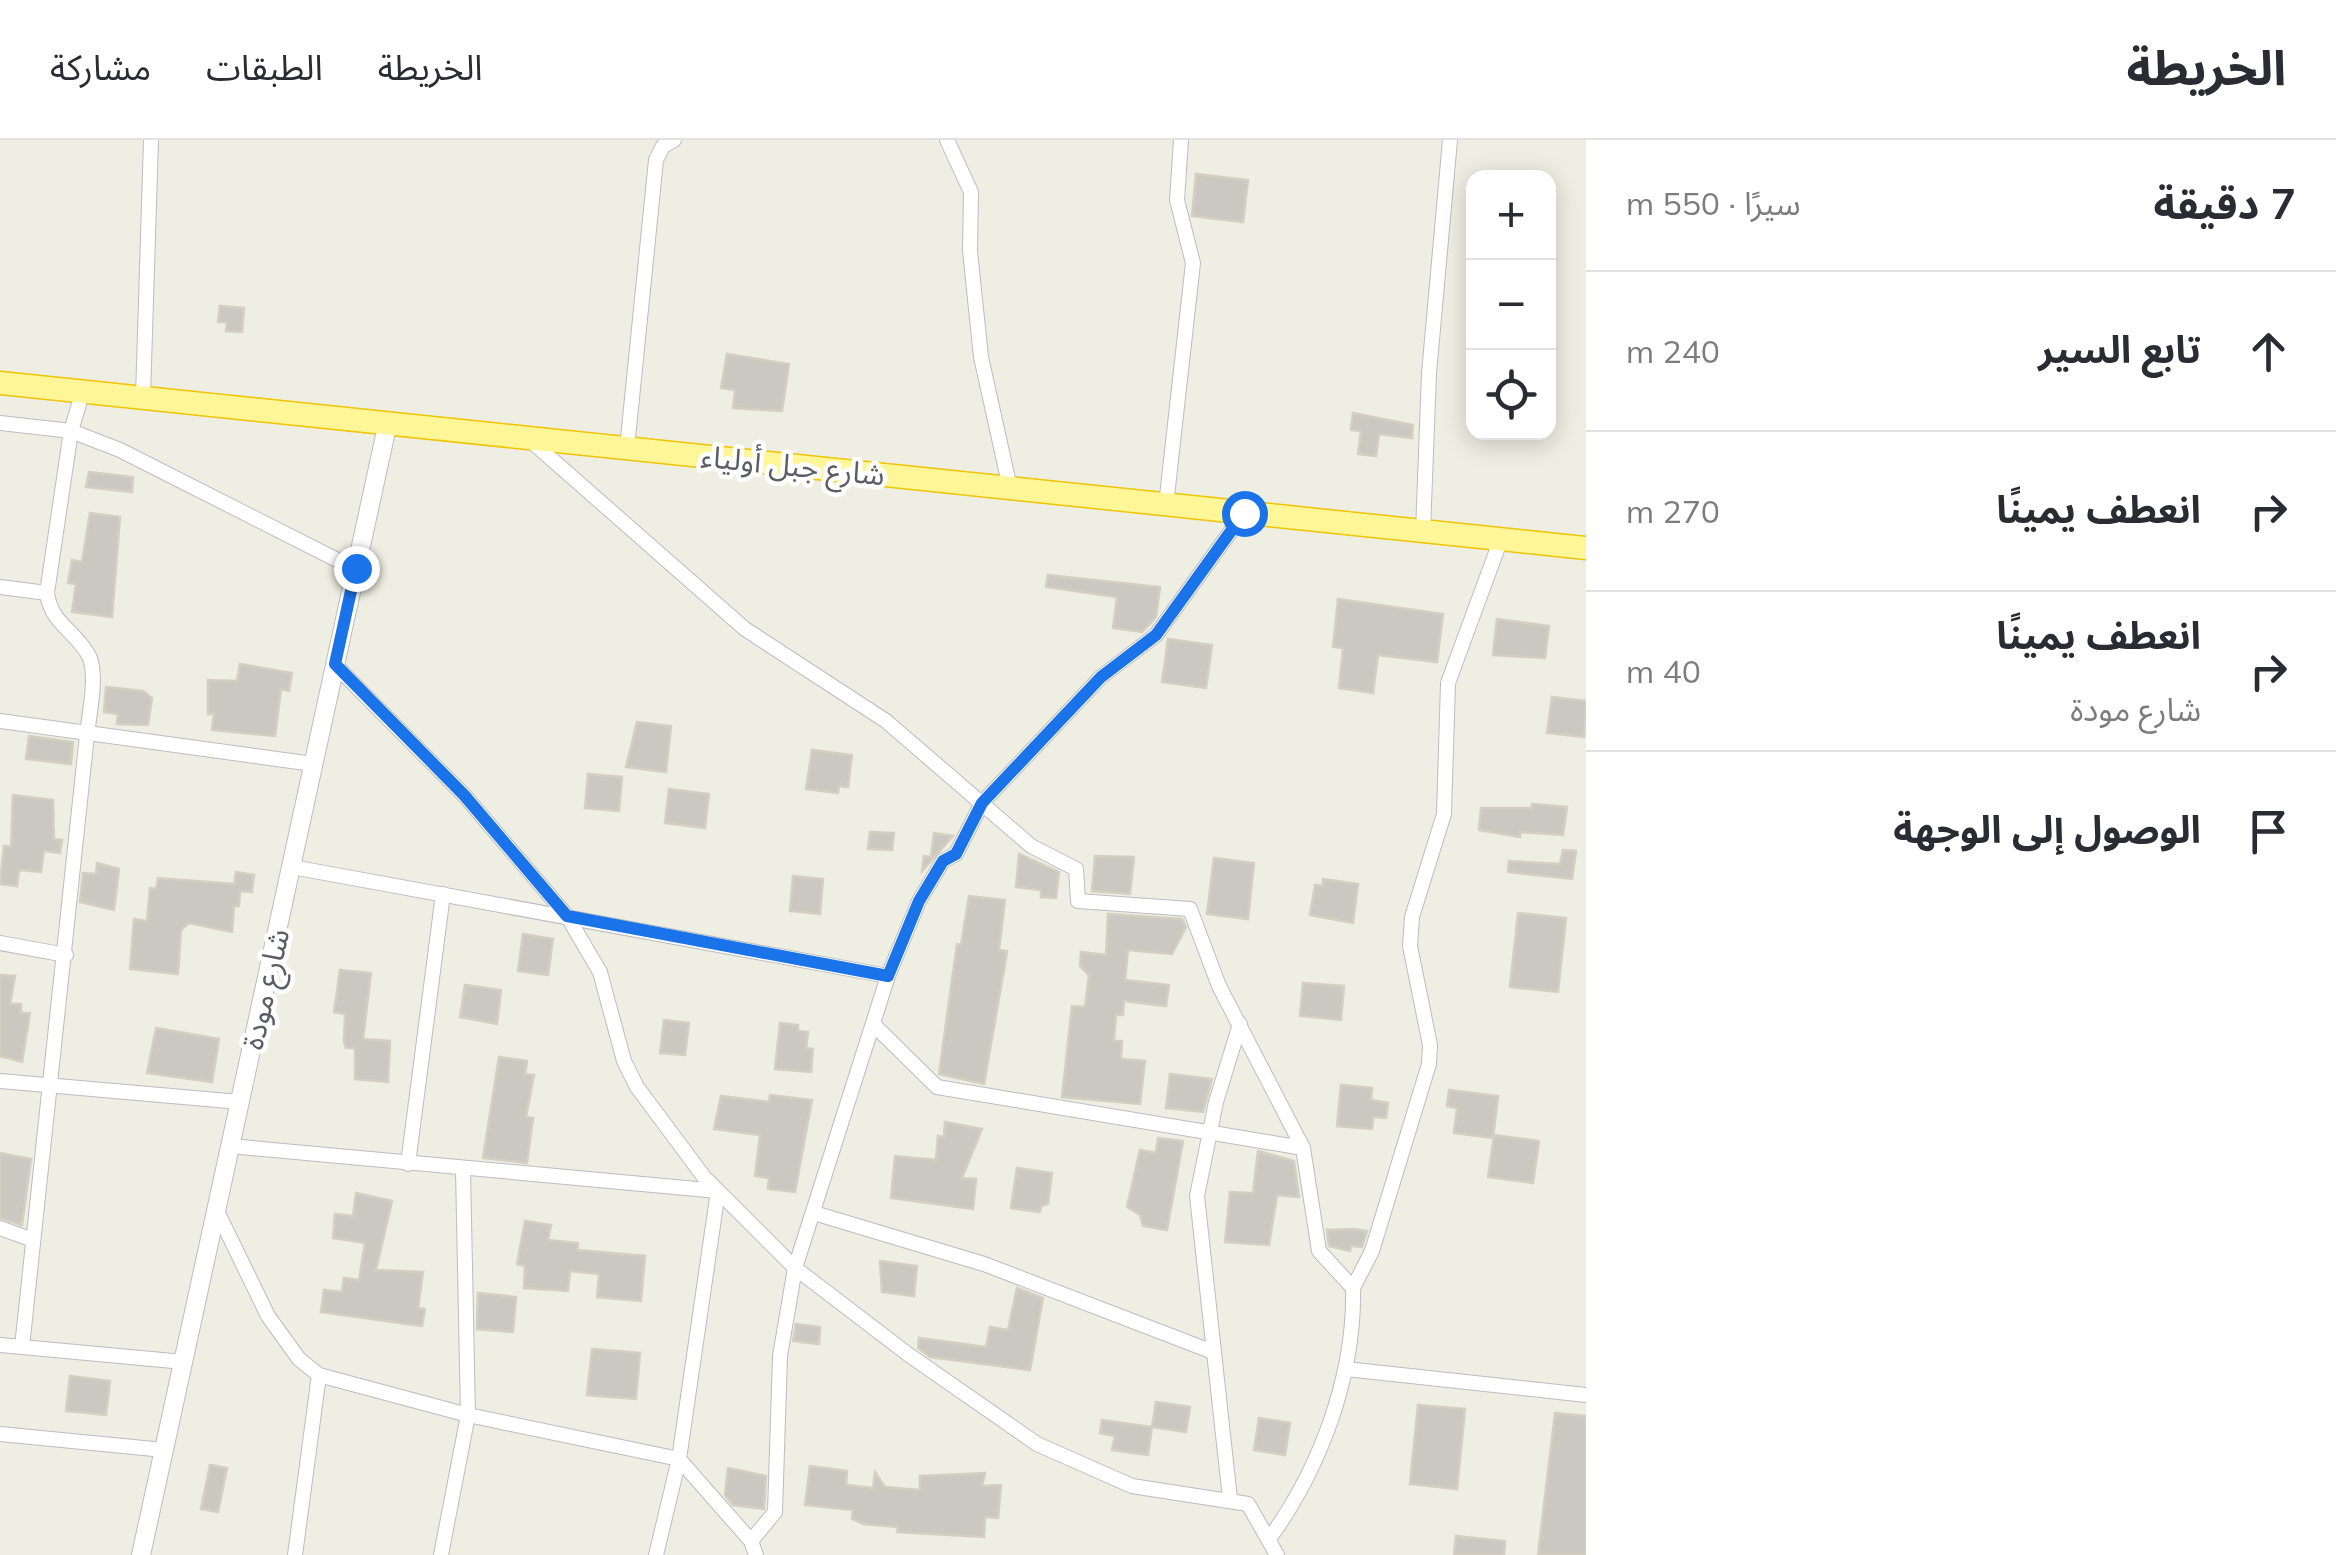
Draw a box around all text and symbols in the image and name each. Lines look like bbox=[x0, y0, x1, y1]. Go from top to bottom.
text: الخريطة bbox=[2127, 37, 2286, 97]
text: مشاركة bbox=[50, 45, 151, 89]
text: الطبقات bbox=[206, 45, 323, 89]
text: الخريطة bbox=[378, 45, 483, 89]
map controls bbox=[1466, 170, 1556, 440]
button: + bbox=[1466, 170, 1556, 260]
text: 7 دقيقة bbox=[2154, 177, 2296, 230]
text: سيرًا · 550 m bbox=[1626, 183, 1801, 223]
button: − bbox=[1466, 260, 1556, 350]
icon: ahead bbox=[2241, 324, 2296, 379]
text: تابع السير bbox=[2038, 325, 2201, 373]
text: 240 m bbox=[1626, 331, 1720, 371]
button: locate bbox=[1466, 350, 1556, 440]
street label: شارع جبل أولياء bbox=[699, 436, 887, 498]
icon: right bbox=[2241, 484, 2296, 539]
text: انعطف يمينًا bbox=[1996, 485, 2201, 533]
route start bbox=[1222, 491, 1268, 537]
text: 270 m bbox=[1626, 491, 1720, 531]
route end bbox=[334, 546, 380, 592]
text: انعطف يمينًا bbox=[1996, 611, 2201, 659]
icon: right bbox=[2241, 644, 2296, 699]
text: 40 m bbox=[1626, 651, 1701, 691]
text: شارع مودة bbox=[2070, 689, 2201, 729]
icon: arrive bbox=[2241, 804, 2296, 859]
text: الوصول إلى الوجهة bbox=[1893, 805, 2201, 853]
street label: شارع مودة bbox=[233, 925, 301, 1054]

